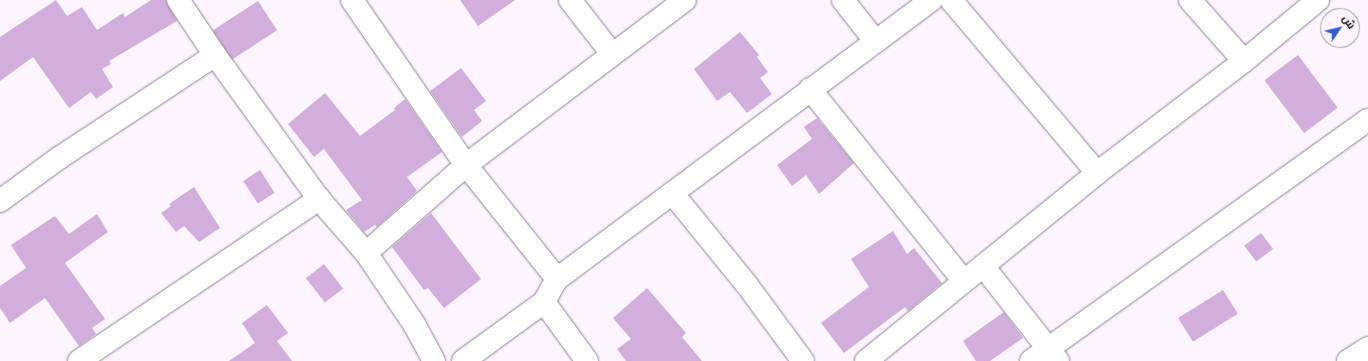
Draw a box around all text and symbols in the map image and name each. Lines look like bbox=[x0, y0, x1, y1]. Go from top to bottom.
north arrow bbox=[1320, 8, 1360, 48]
text: ش bbox=[1339, 11, 1360, 31]

